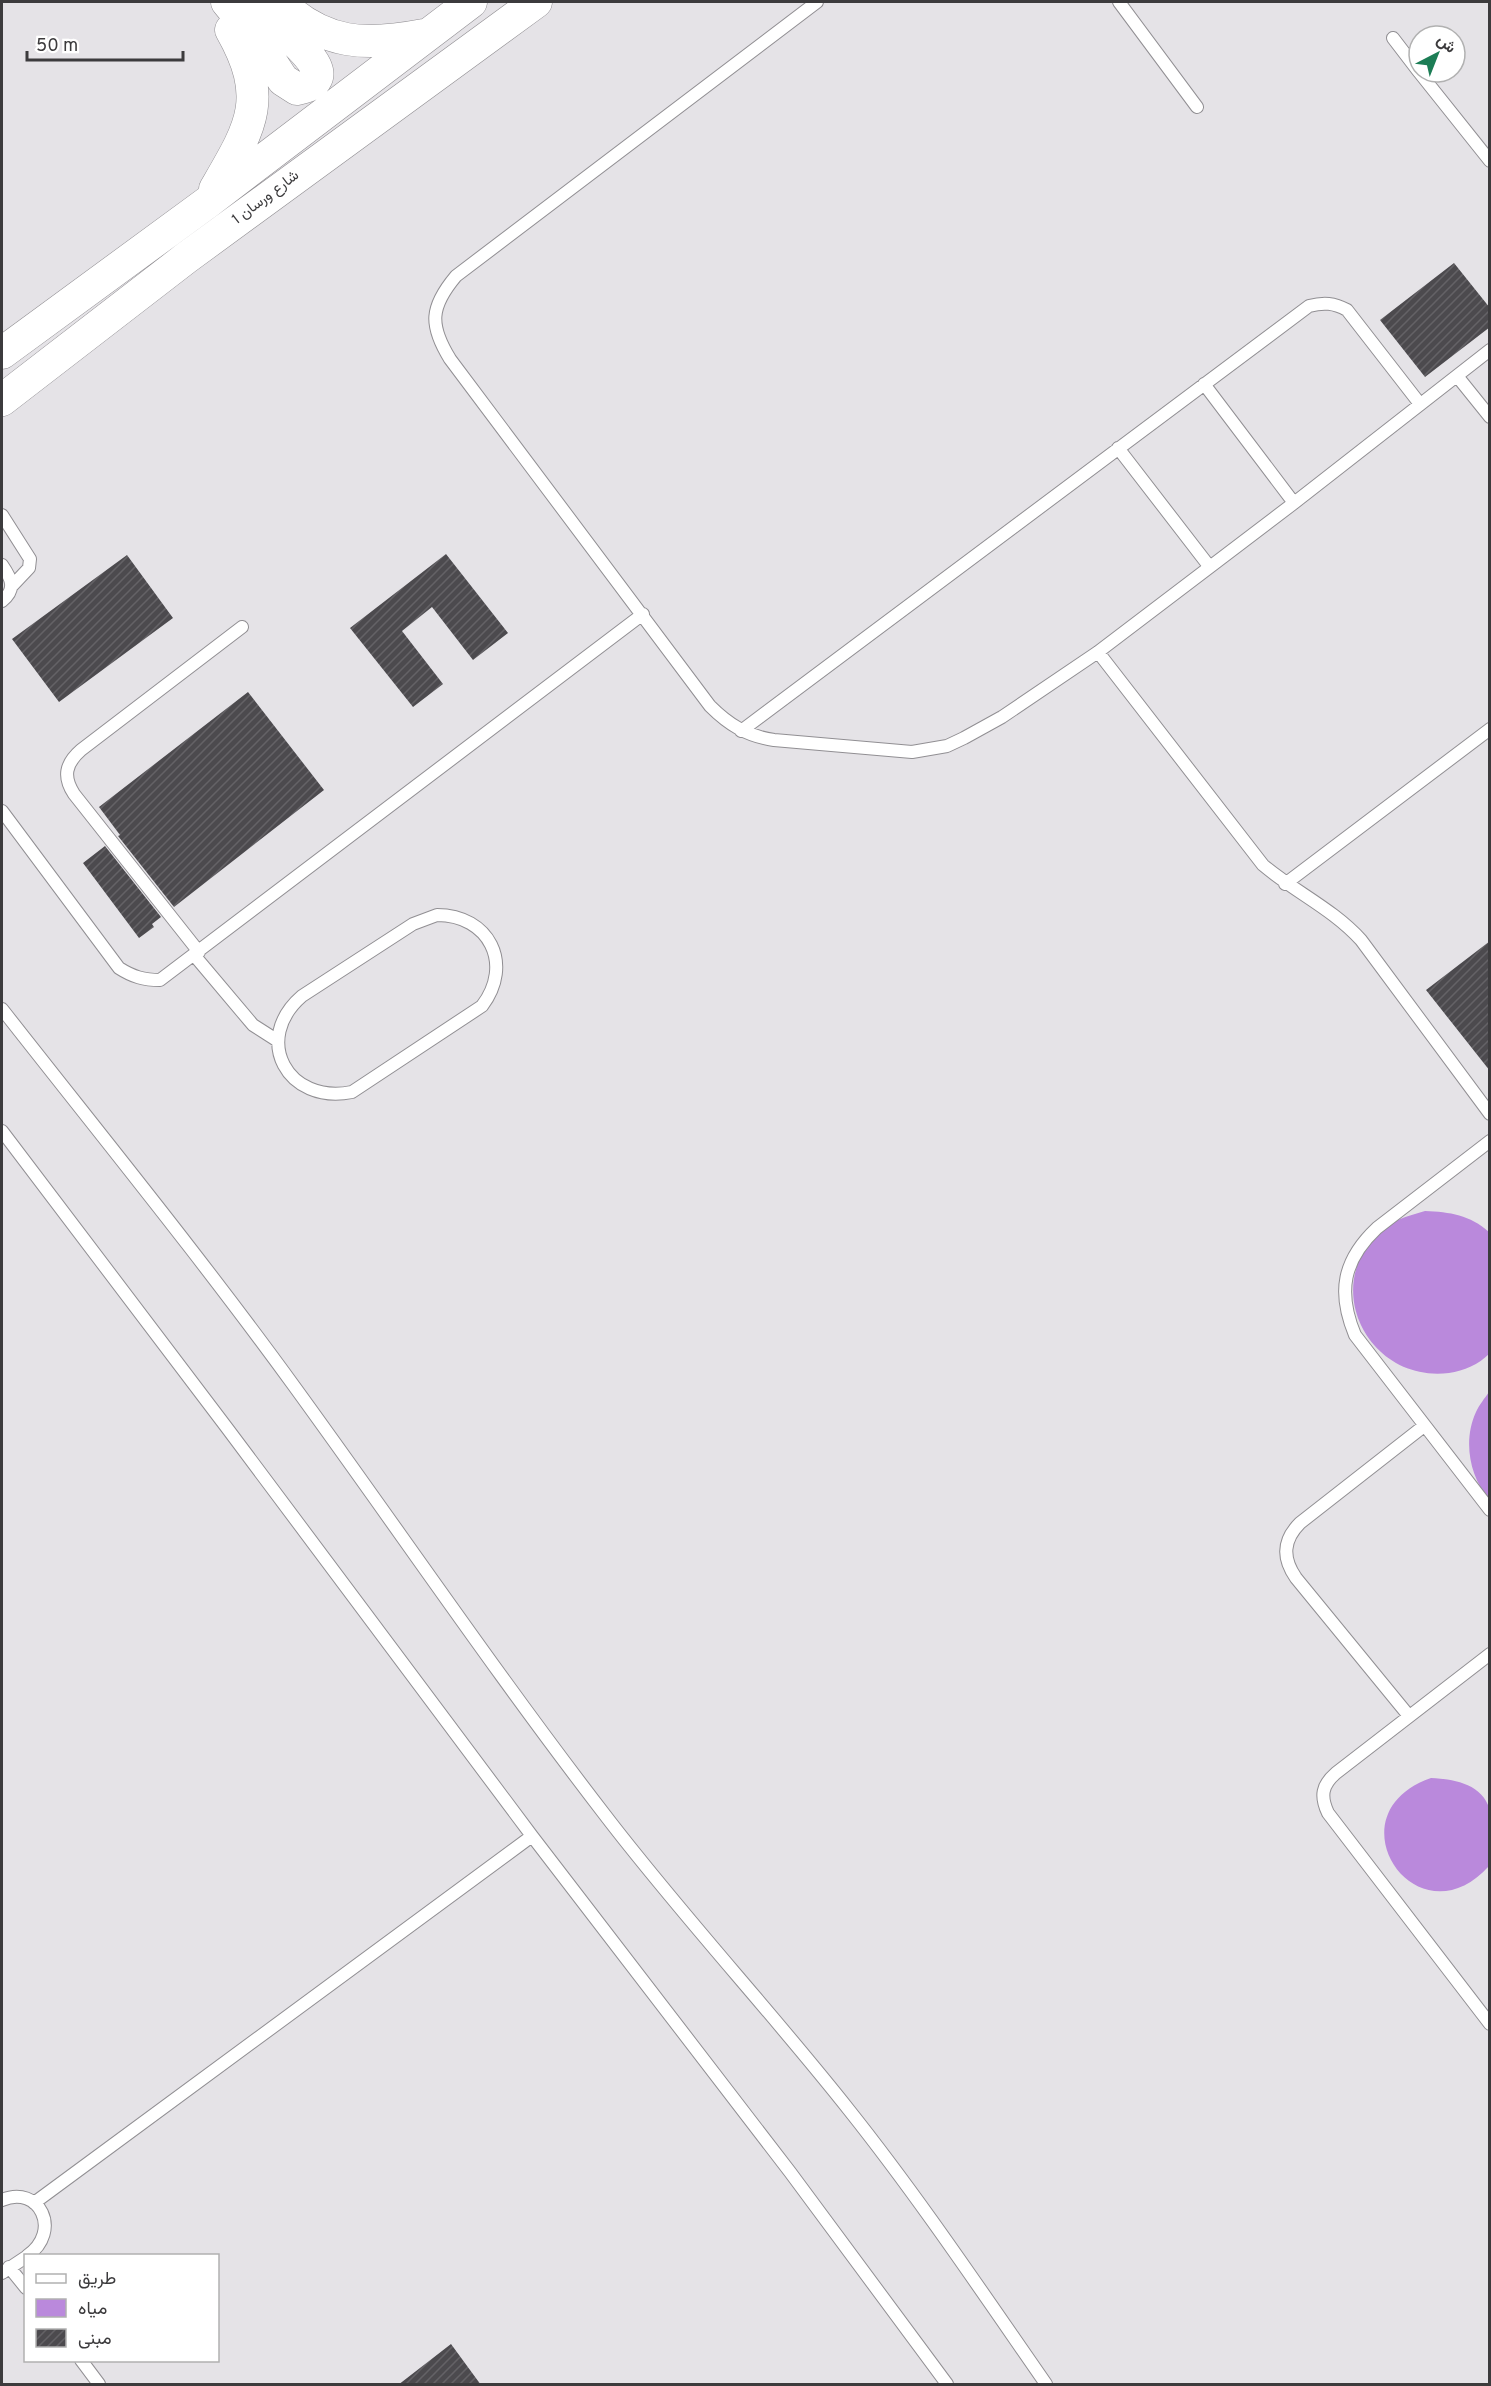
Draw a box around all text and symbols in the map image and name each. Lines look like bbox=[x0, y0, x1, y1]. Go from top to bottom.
scale bar bbox=[27, 24, 183, 62]
north arrow bbox=[1407, 24, 1467, 84]
text: ش bbox=[1432, 30, 1460, 58]
text: 50 m bbox=[36, 35, 78, 58]
street label: شارع ورسان 1 bbox=[229, 166, 304, 229]
legend bbox=[24, 2254, 219, 2362]
text: طريق bbox=[78, 2268, 116, 2291]
text: مياه bbox=[78, 2298, 107, 2321]
text: مبنى bbox=[78, 2328, 112, 2351]

